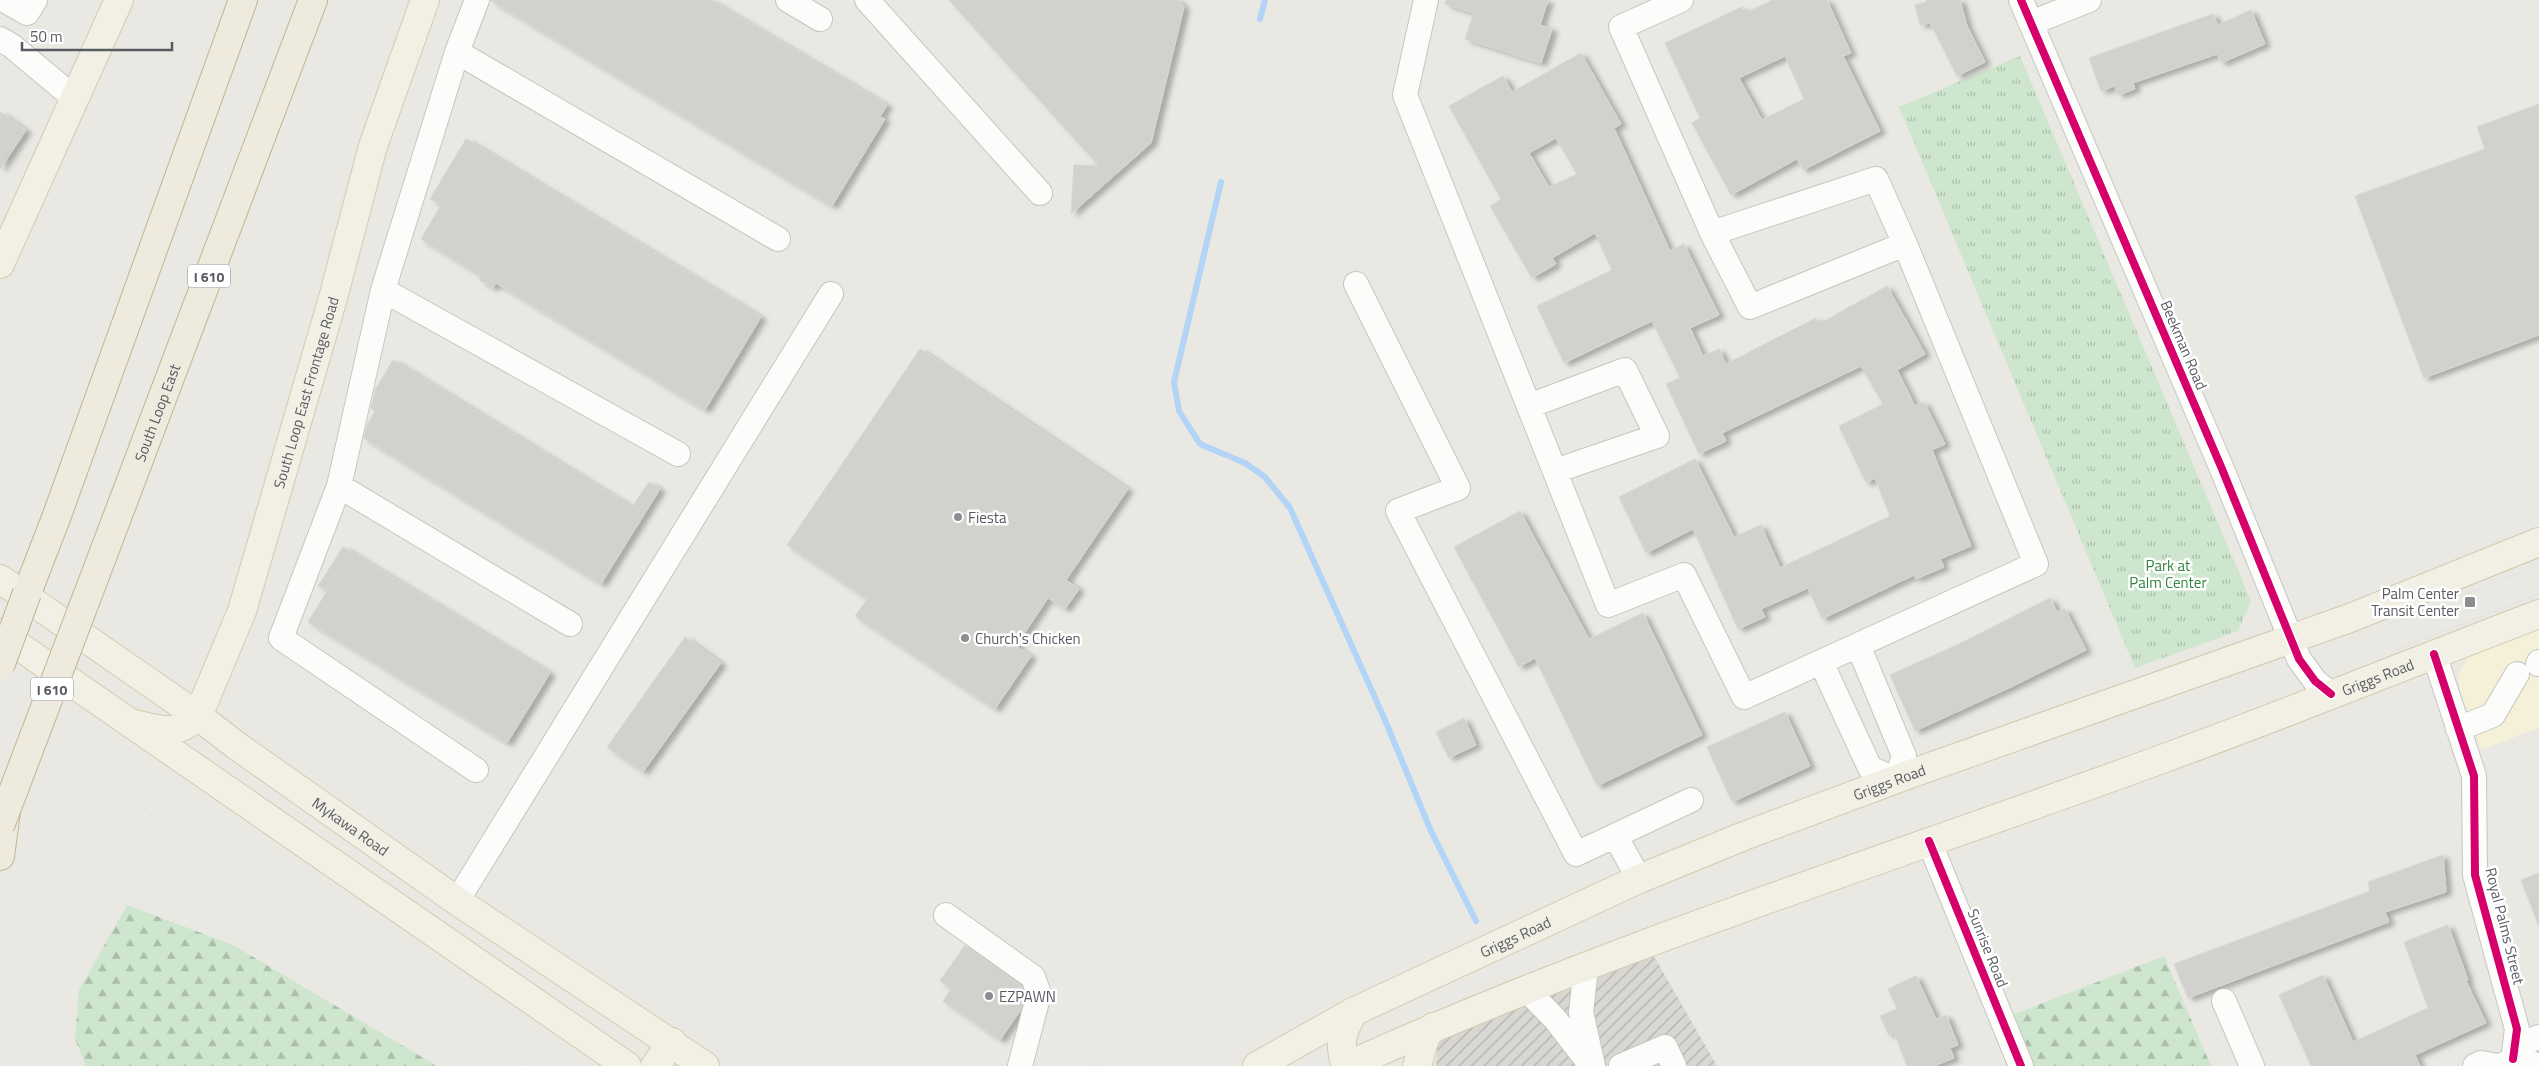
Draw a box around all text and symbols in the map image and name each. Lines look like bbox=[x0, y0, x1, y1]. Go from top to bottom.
scale bar bbox=[22, 20, 172, 52]
text: 50 m bbox=[30, 25, 63, 48]
road number: I 610 bbox=[188, 264, 230, 288]
street label: South Loop East Frontage Road bbox=[267, 294, 344, 491]
street label: Beekman Road bbox=[2155, 297, 2213, 393]
street label: South Loop East bbox=[128, 360, 186, 465]
place label: Fiesta bbox=[968, 506, 1007, 529]
marker: Fiesta bbox=[952, 511, 964, 523]
park label: Park at Palm Center bbox=[2129, 554, 2207, 594]
place label: Palm Center Transit Center bbox=[2371, 582, 2459, 622]
marker: Palm Center Transit Center bbox=[2463, 595, 2477, 609]
place label: Church's Chicken bbox=[975, 627, 1081, 650]
marker: Church's Chicken bbox=[959, 632, 971, 644]
street label: Griggs Road bbox=[2338, 652, 2417, 701]
road number: I 610 bbox=[31, 678, 73, 701]
street label: Griggs Road bbox=[1850, 758, 1929, 806]
street label: Mykawa Road bbox=[308, 791, 394, 861]
street label: Royal Palms Street bbox=[2479, 865, 2531, 987]
street label: Sunrise Road bbox=[1962, 905, 2014, 991]
street label: Griggs Road bbox=[1476, 910, 1554, 963]
place label: EZPAWN bbox=[999, 985, 1056, 1008]
marker: EZPAWN bbox=[983, 990, 995, 1002]

